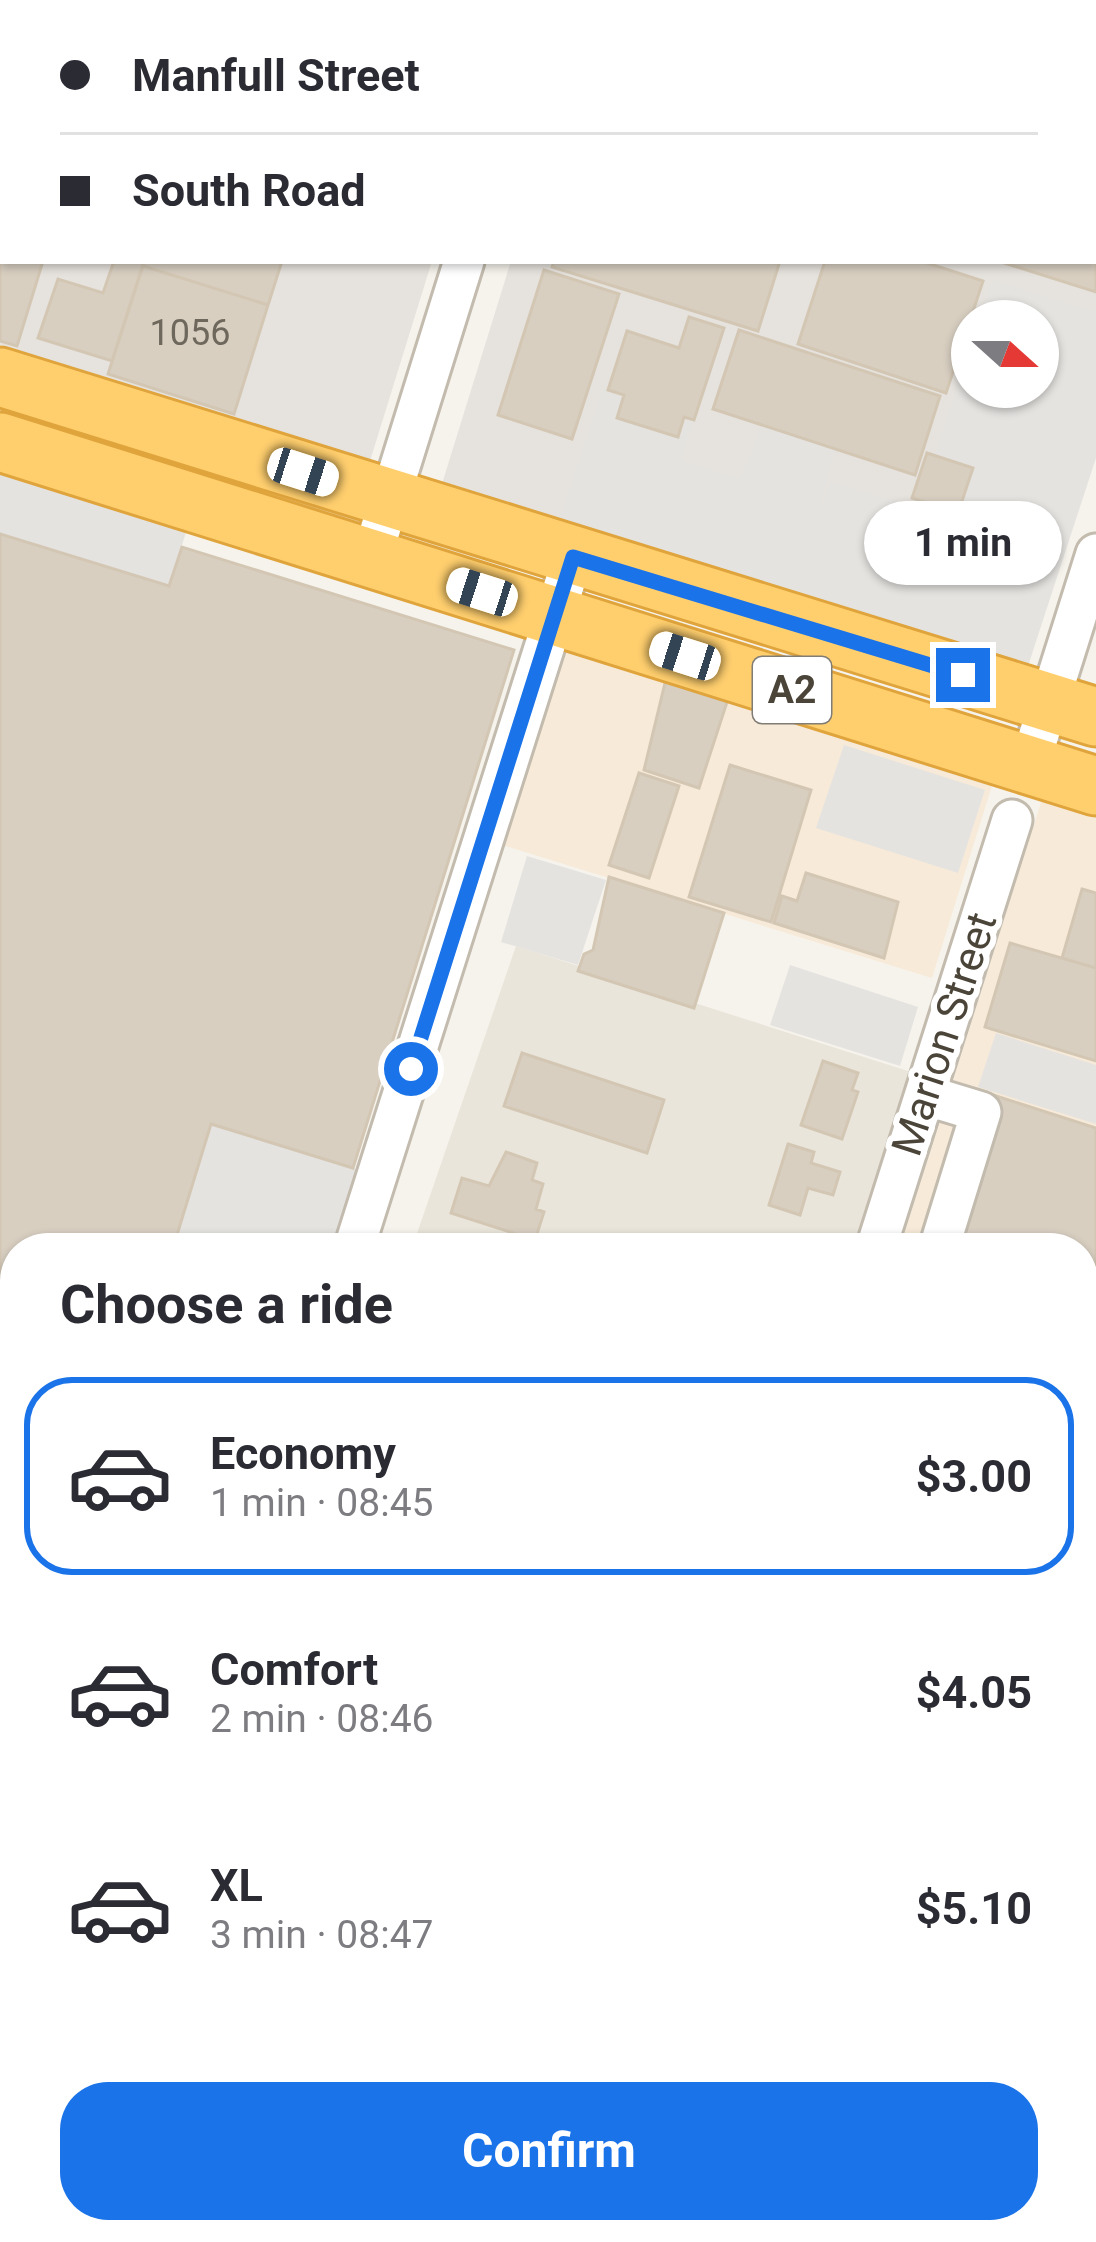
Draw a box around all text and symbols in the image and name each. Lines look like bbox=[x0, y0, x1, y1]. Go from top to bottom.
text: Manfull Street bbox=[132, 49, 420, 102]
text: South Road bbox=[132, 164, 366, 217]
north arrow bbox=[951, 300, 1059, 408]
map controls bbox=[951, 300, 1059, 408]
house number: 1056 bbox=[150, 312, 230, 354]
car bbox=[263, 444, 343, 500]
callout: 1 min bbox=[864, 501, 1062, 585]
text: 1 min bbox=[914, 520, 1012, 566]
car bbox=[442, 564, 522, 620]
car bbox=[645, 628, 725, 684]
route end bbox=[936, 648, 990, 702]
road number: A2 bbox=[753, 657, 831, 723]
street label: Marion Street bbox=[882, 906, 1006, 1162]
route start bbox=[384, 1042, 438, 1096]
text: Choose a ride bbox=[60, 1273, 393, 1336]
icon: car bbox=[66, 1422, 174, 1530]
text: Economy bbox=[210, 1427, 396, 1480]
text: $3.00 bbox=[916, 1450, 1032, 1503]
text: 1 min · 08:45 bbox=[210, 1480, 433, 1526]
icon: car bbox=[66, 1638, 174, 1746]
text: Comfort bbox=[210, 1643, 378, 1696]
text: $4.05 bbox=[916, 1666, 1032, 1719]
text: 2 min · 08:46 bbox=[210, 1696, 433, 1742]
icon: car bbox=[66, 1854, 174, 1962]
text: XL bbox=[210, 1859, 263, 1912]
text: $5.10 bbox=[916, 1882, 1032, 1935]
text: 3 min · 08:47 bbox=[210, 1912, 433, 1958]
button: Confirm bbox=[60, 2082, 1038, 2220]

